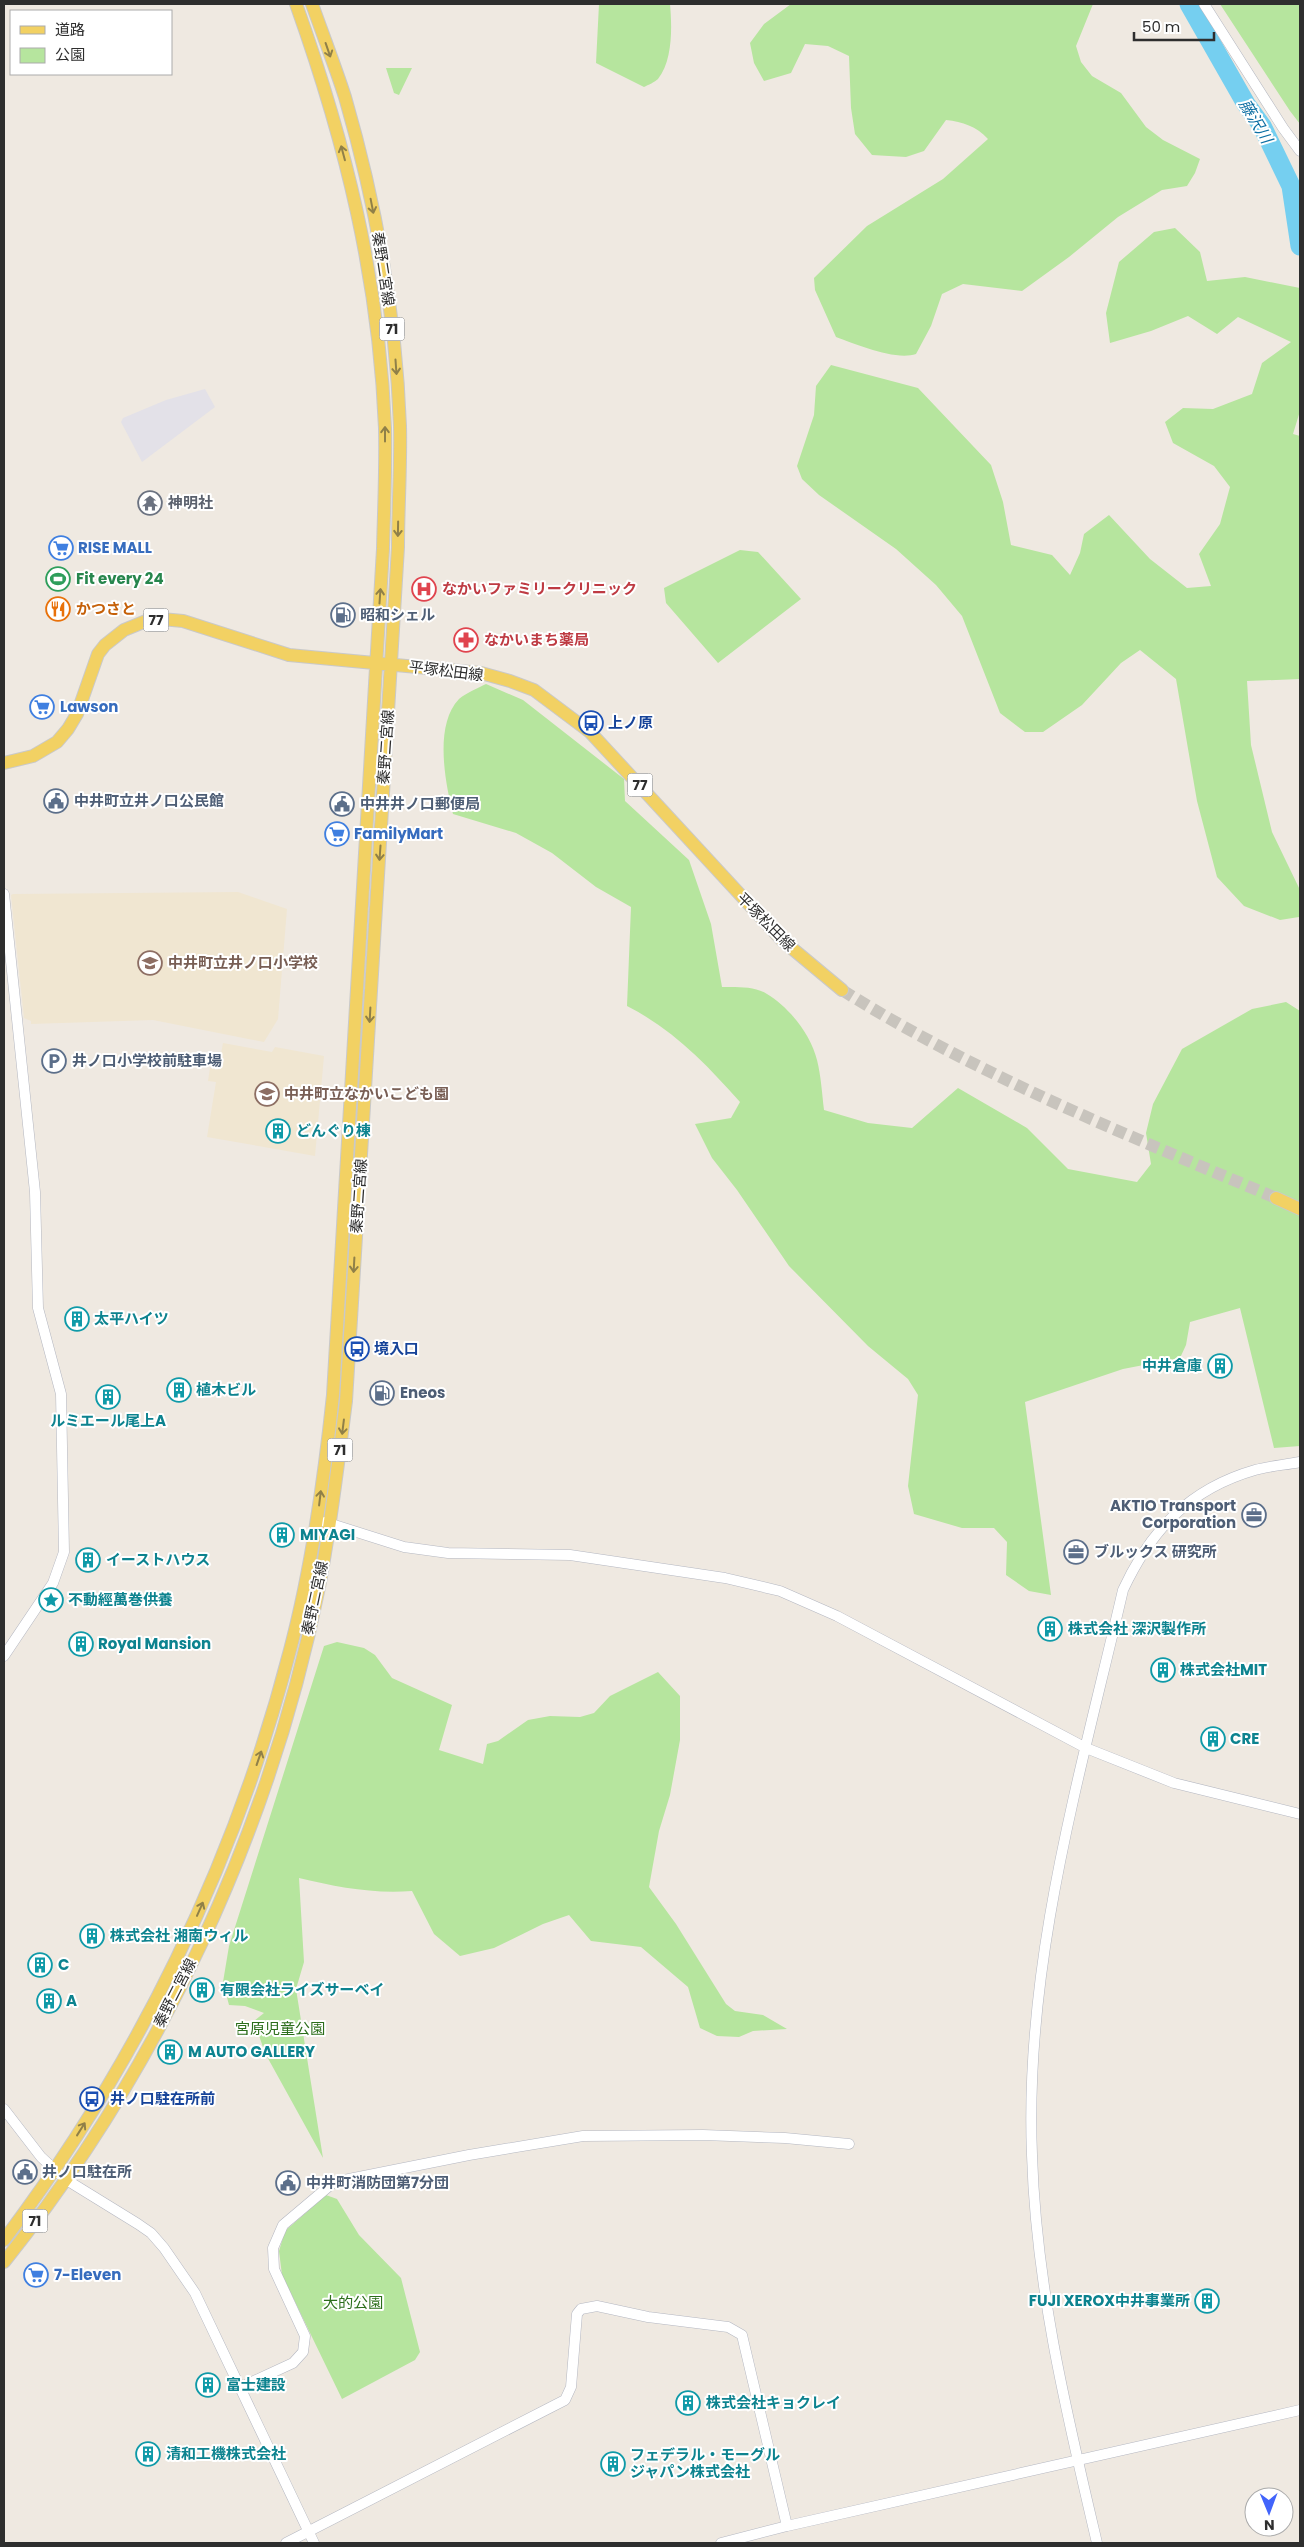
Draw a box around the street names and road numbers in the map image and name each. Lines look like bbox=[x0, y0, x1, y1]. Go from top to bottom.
street label: 秦野二宮線 bbox=[367, 230, 400, 308]
road number: 71 bbox=[380, 318, 404, 340]
road number: 77 bbox=[144, 608, 168, 632]
street label: 平塚松田線 bbox=[408, 656, 485, 685]
street label: 秦野二宮線 bbox=[372, 709, 399, 785]
road number: 77 bbox=[628, 774, 652, 796]
street label: 平塚松田線 bbox=[732, 888, 800, 956]
street label: 秦野二宮線 bbox=[345, 1158, 372, 1234]
road number: 71 bbox=[328, 1438, 352, 1462]
street label: 秦野二宮線 bbox=[296, 1559, 333, 1637]
street label: 秦野二宮線 bbox=[148, 1955, 201, 2031]
road number: 71 bbox=[22, 2210, 48, 2232]

